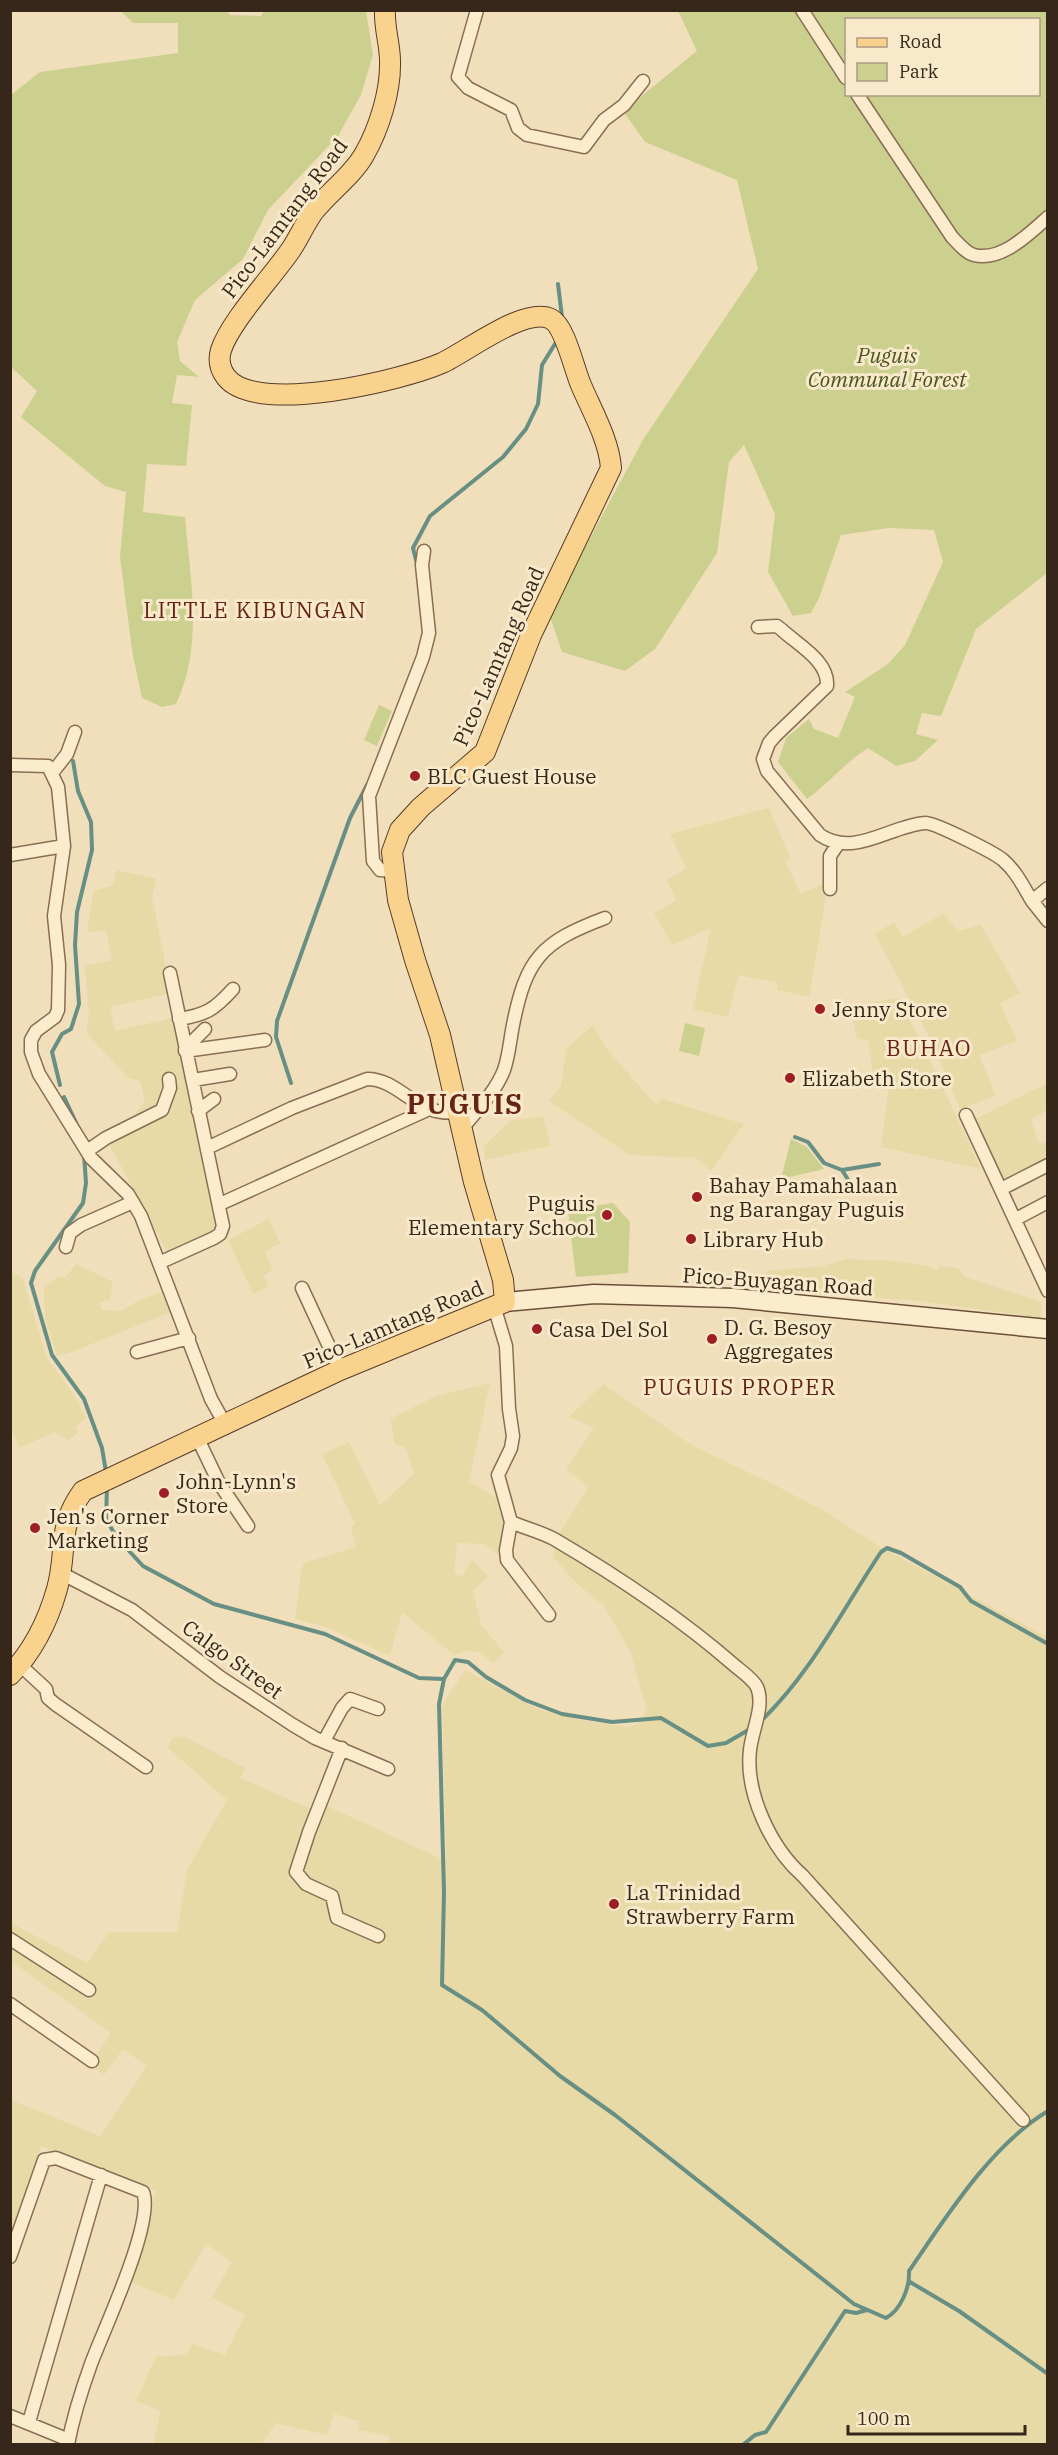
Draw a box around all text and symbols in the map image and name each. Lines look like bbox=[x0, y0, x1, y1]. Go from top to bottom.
legend bbox=[845, 18, 1040, 96]
text: Road bbox=[899, 30, 942, 53]
text: Park bbox=[899, 60, 939, 83]
street label: Pico-Lamtang Road bbox=[215, 132, 354, 304]
park label: Puguis Communal Forest bbox=[808, 341, 967, 393]
street label: Pico-Lamtang Road bbox=[446, 562, 550, 750]
district label: LITTLE KIBUNGAN bbox=[143, 595, 367, 624]
place label: BLC Guest House bbox=[427, 762, 596, 790]
marker: BLC Guest House bbox=[408, 769, 422, 783]
place label: Jenny Store bbox=[832, 995, 947, 1023]
marker: Jenny Store bbox=[813, 1002, 827, 1016]
district label: BUHAO bbox=[886, 1033, 972, 1062]
place label: Elizabeth Store bbox=[802, 1064, 952, 1092]
marker: Elizabeth Store bbox=[783, 1071, 797, 1085]
district label: PUGUIS bbox=[406, 1086, 524, 1121]
place label: Bahay Pamahalaan ng Barangay Puguis bbox=[709, 1171, 905, 1223]
place label: Puguis Elementary School bbox=[408, 1189, 595, 1241]
marker: Bahay Pamahalaan ng Barangay Puguis bbox=[690, 1190, 704, 1204]
marker: Puguis Elementary School bbox=[600, 1208, 614, 1222]
place label: Library Hub bbox=[703, 1225, 824, 1253]
marker: Library Hub bbox=[684, 1232, 698, 1246]
street label: Pico-Buyagan Road bbox=[682, 1260, 875, 1302]
street label: Pico-Lamtang Road bbox=[298, 1273, 488, 1375]
place label: D. G. Besoy Aggregates bbox=[724, 1313, 833, 1365]
place label: Casa Del Sol bbox=[549, 1315, 668, 1343]
marker: Casa Del Sol bbox=[530, 1322, 544, 1336]
marker: D. G. Besoy Aggregates bbox=[705, 1332, 719, 1346]
district label: PUGUIS PROPER bbox=[643, 1372, 837, 1401]
place label: John-Lynn's Store bbox=[176, 1467, 296, 1519]
marker: John-Lynn's Store bbox=[157, 1486, 171, 1500]
place label: Jen's Corner Marketing bbox=[47, 1502, 170, 1554]
marker: Jen's Corner Marketing bbox=[28, 1521, 42, 1535]
street label: Calgo Street bbox=[177, 1613, 289, 1705]
place label: La Trinidad Strawberry Farm bbox=[626, 1878, 795, 1930]
marker: La Trinidad Strawberry Farm bbox=[607, 1897, 621, 1911]
scale bar bbox=[848, 2398, 1025, 2436]
text: 100 m bbox=[857, 2407, 911, 2430]

